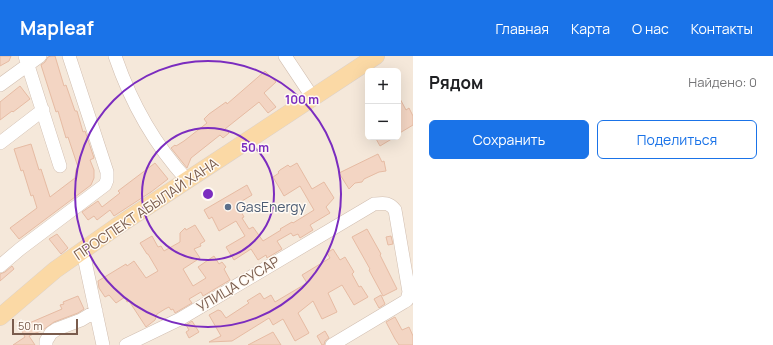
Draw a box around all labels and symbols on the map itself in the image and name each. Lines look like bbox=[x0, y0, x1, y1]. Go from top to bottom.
text: 100 m bbox=[285, 91, 319, 108]
text: 50 m bbox=[241, 139, 269, 156]
street label: ПРОСПЕКТ АБЫЛАЙ ХАНА bbox=[70, 153, 222, 264]
centre of rings bbox=[201, 187, 215, 201]
place label: GasEnergy bbox=[236, 197, 306, 216]
marker: GasEnergy bbox=[223, 202, 233, 212]
street label: УЛИЦА СУСАР bbox=[193, 251, 283, 316]
scale bar bbox=[12, 317, 78, 336]

